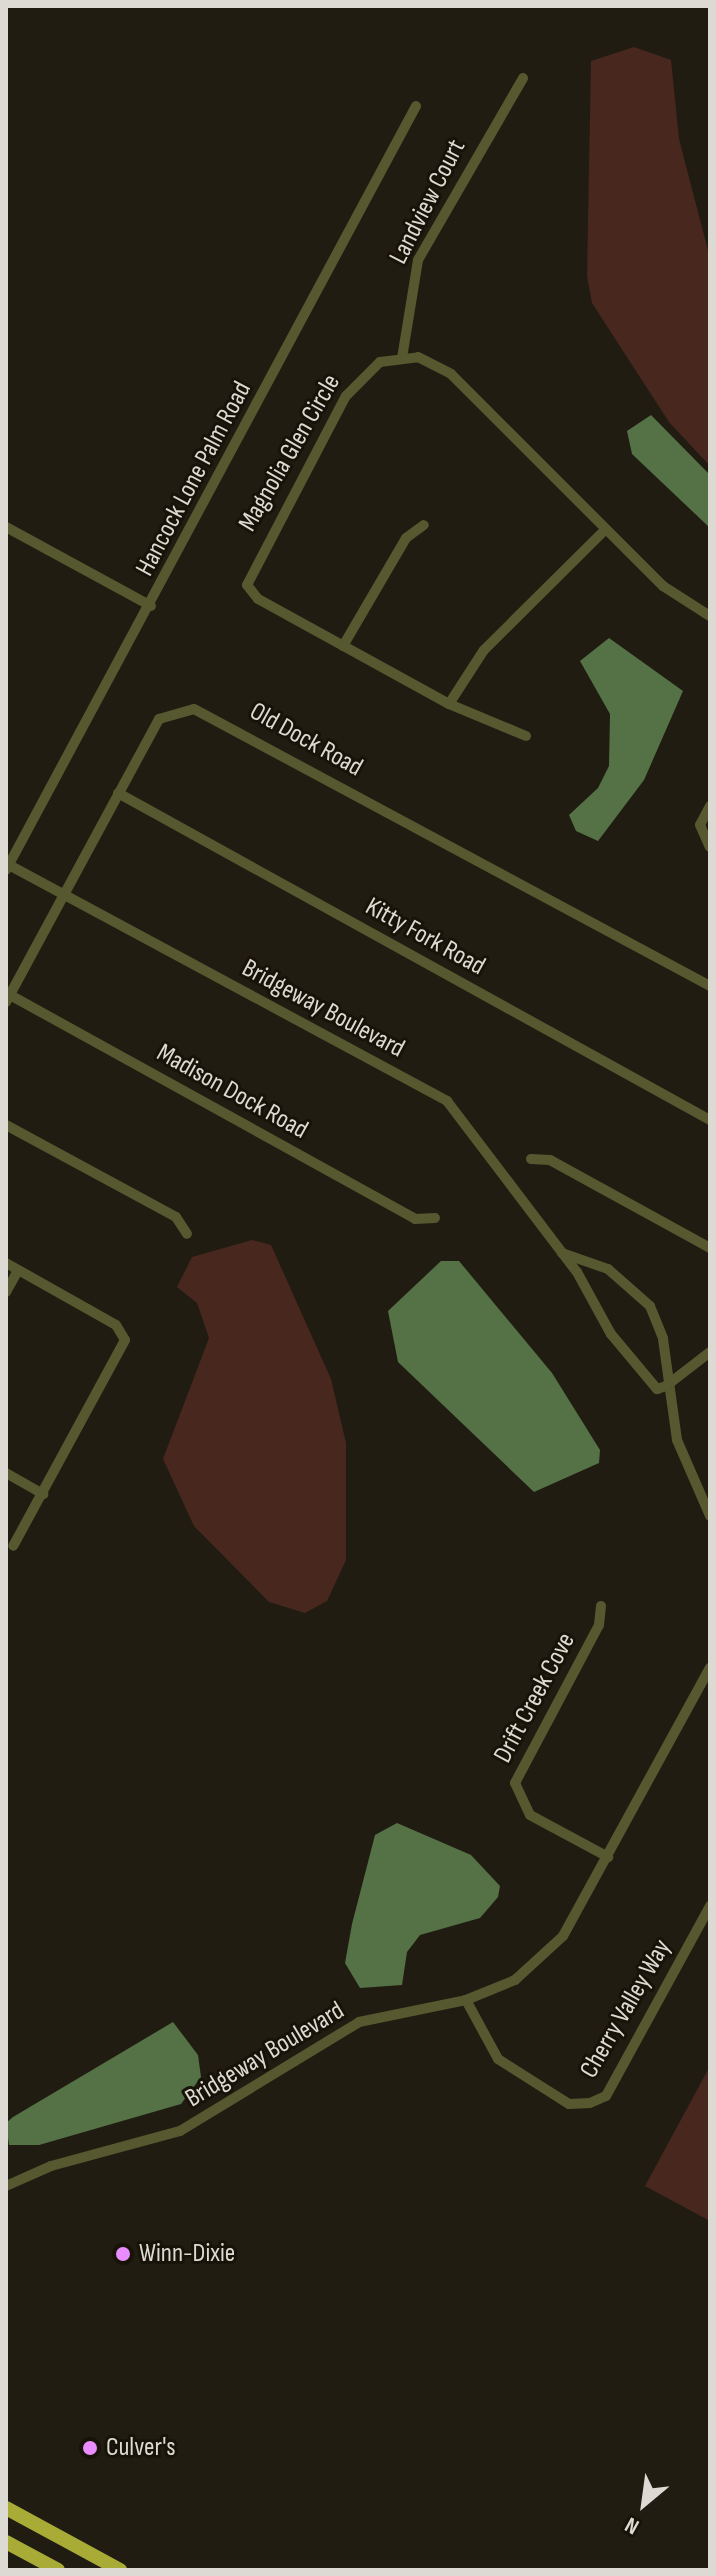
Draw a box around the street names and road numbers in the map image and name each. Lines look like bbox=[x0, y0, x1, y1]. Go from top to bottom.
street label: Landview Court bbox=[383, 135, 473, 269]
street label: Magnolia Glen Circle bbox=[233, 369, 347, 537]
street label: Hancock Lone Palm Road bbox=[130, 377, 258, 581]
street label: Old Dock Road bbox=[244, 696, 368, 784]
street label: Kitty Fork Road bbox=[360, 891, 490, 983]
street label: Bridgeway Boulevard bbox=[236, 953, 410, 1065]
street label: Madison Dock Road bbox=[151, 1038, 313, 1146]
street label: Drift Creek Cove bbox=[488, 1628, 582, 1768]
street label: Cherry Valley Way bbox=[574, 1934, 678, 2084]
street label: Bridgeway Boulevard bbox=[180, 1995, 350, 2115]

